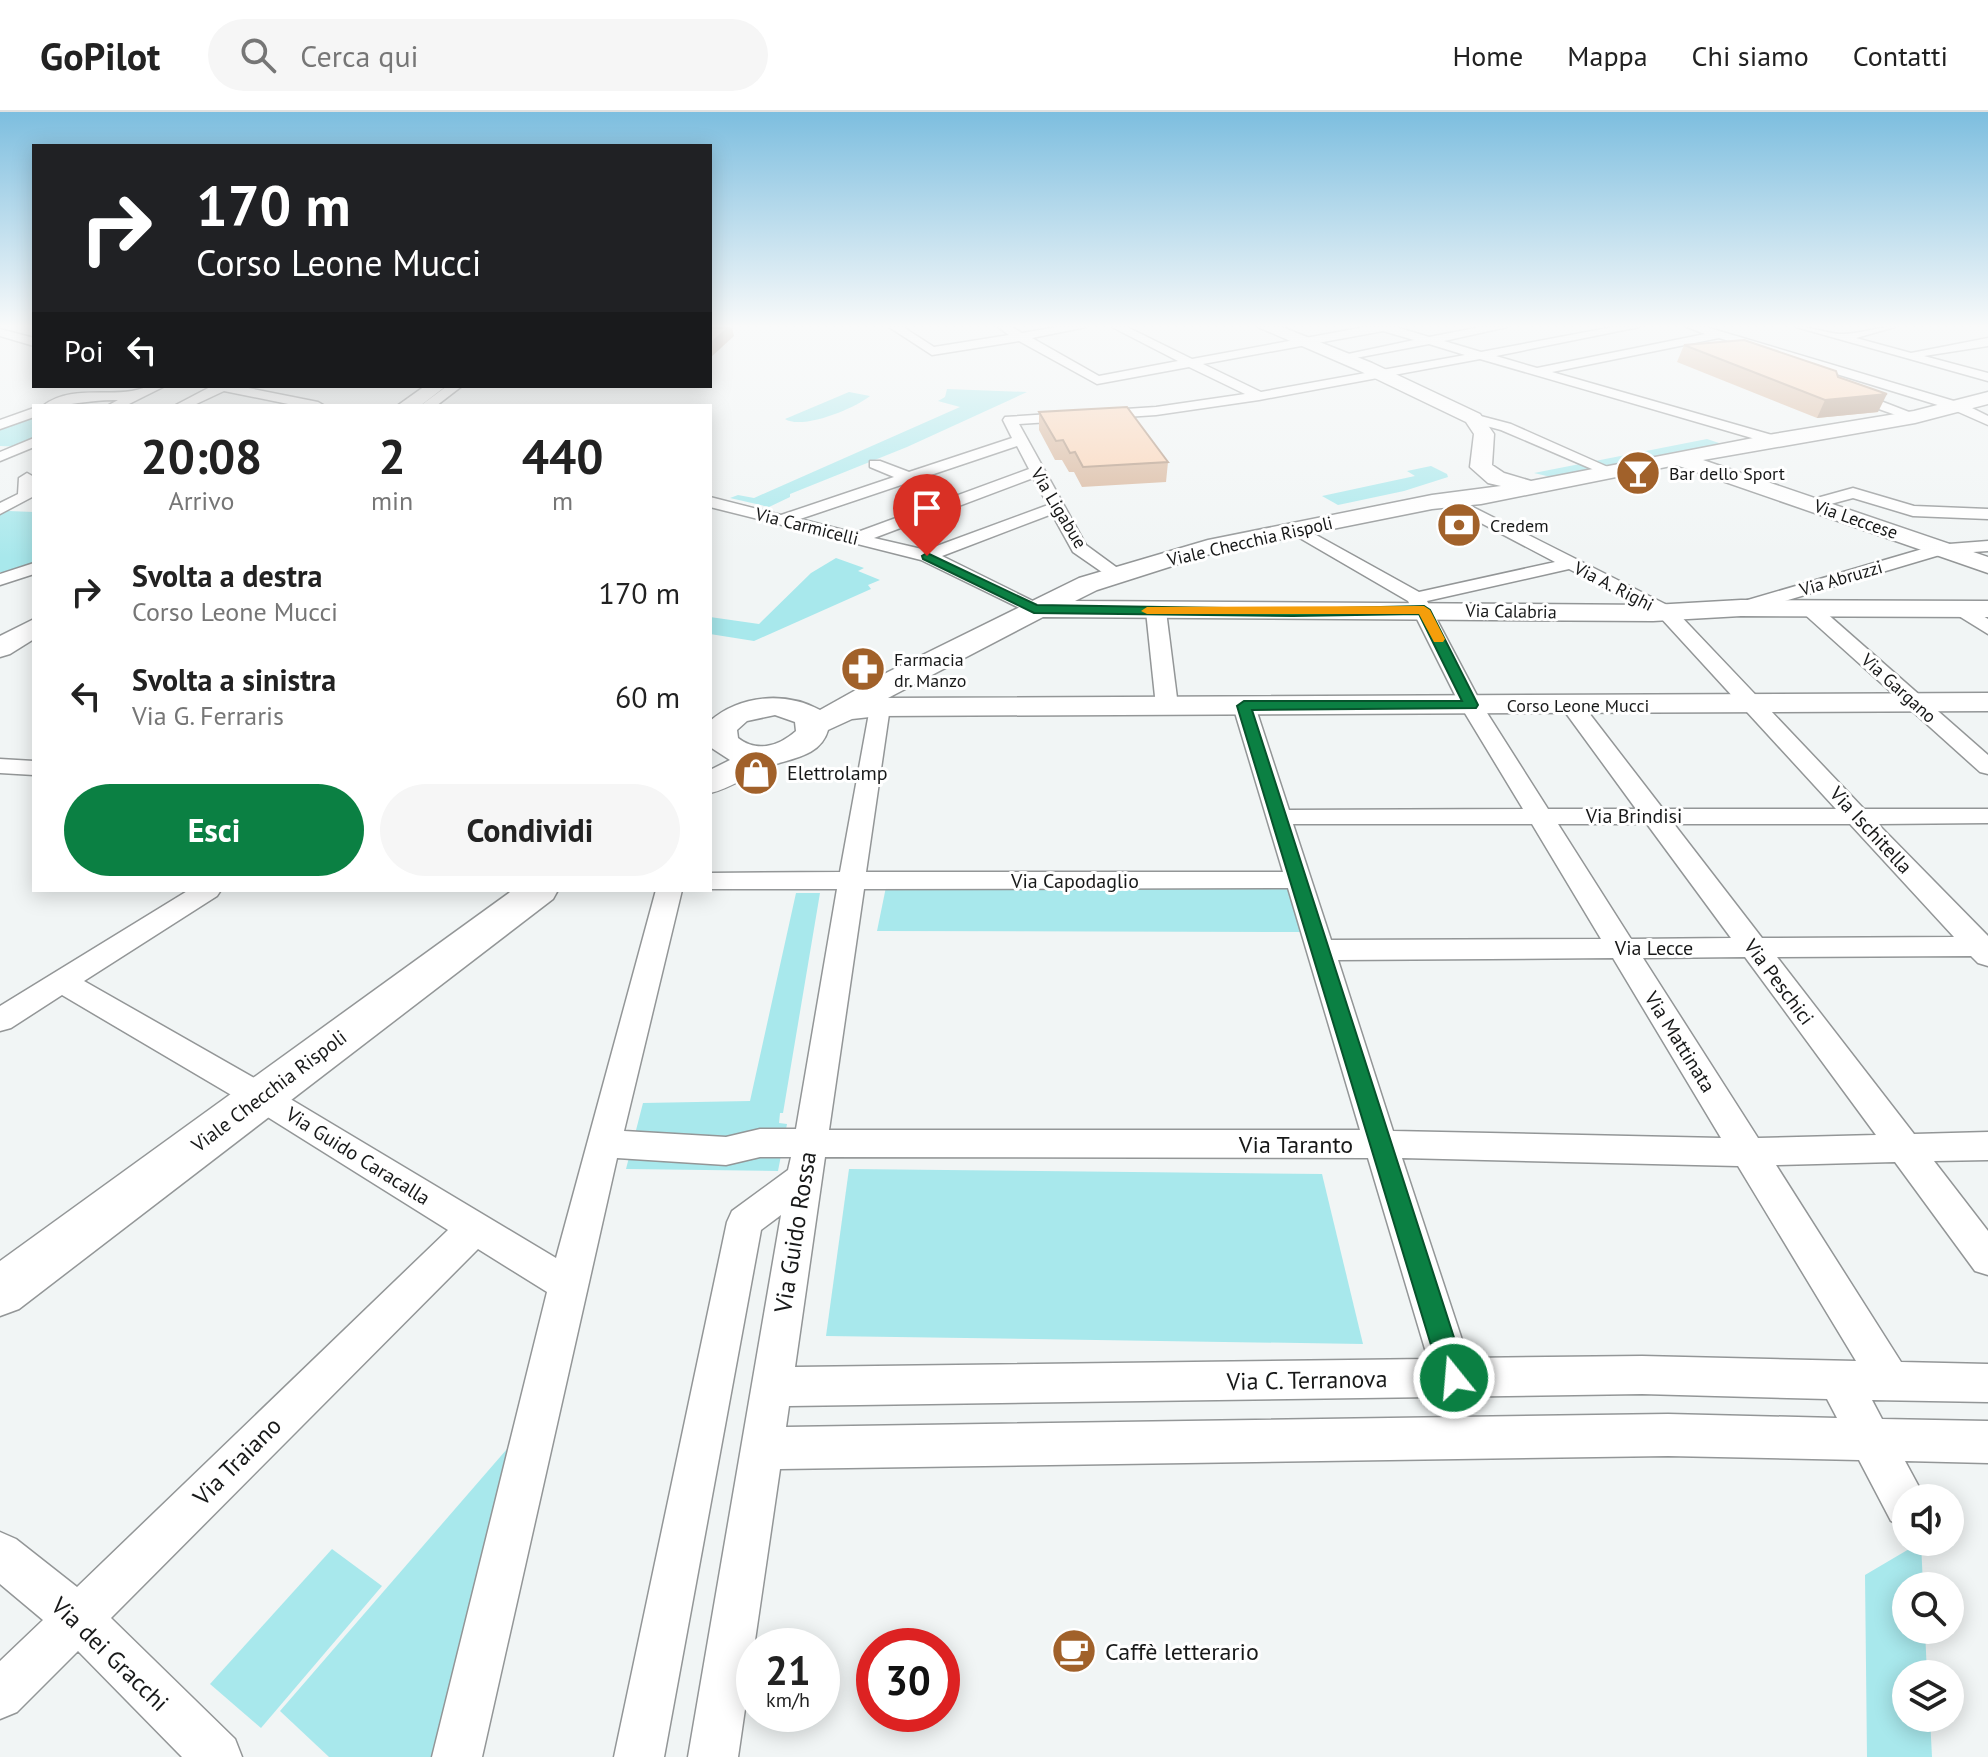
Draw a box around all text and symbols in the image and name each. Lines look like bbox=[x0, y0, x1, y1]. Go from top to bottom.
search box bbox=[208, 19, 768, 91]
text: GoPilot bbox=[40, 31, 160, 80]
icon: search bbox=[236, 33, 280, 77]
text: Cerca qui bbox=[300, 36, 419, 75]
text: Home bbox=[1453, 37, 1523, 74]
text: Mappa bbox=[1567, 37, 1648, 74]
text: Chi siamo bbox=[1692, 37, 1809, 74]
text: Contatti bbox=[1853, 37, 1948, 74]
text: 170 m bbox=[196, 169, 351, 241]
icon: right bbox=[64, 176, 168, 280]
text: Corso Leone Mucci bbox=[196, 239, 481, 286]
icon: left bbox=[120, 328, 164, 372]
text: Poi bbox=[64, 331, 104, 370]
text: 20:08 bbox=[141, 425, 262, 487]
text: 2 bbox=[378, 425, 406, 487]
text: 440 bbox=[522, 425, 603, 487]
bar icon: Bar dello Sport bbox=[1614, 449, 1662, 497]
place label: Bar dello Sport bbox=[1669, 462, 1785, 485]
street label: Via Ligabue bbox=[1025, 463, 1092, 553]
pin bbox=[893, 474, 961, 556]
text: Arrivo bbox=[168, 484, 234, 517]
text: min bbox=[371, 484, 413, 517]
text: m bbox=[552, 484, 573, 517]
icon: arrive bbox=[905, 486, 949, 530]
street label: Via Leccese bbox=[1810, 494, 1901, 544]
bank icon: Credem bbox=[1435, 501, 1483, 549]
street label: Via Carmicelli bbox=[752, 502, 861, 550]
street label: Viale Checchia Rispoli bbox=[1164, 511, 1335, 571]
place label: Credem bbox=[1490, 514, 1549, 537]
street label: Via Abruzzi bbox=[1796, 555, 1885, 601]
text: Svolta a destra bbox=[132, 556, 322, 595]
street label: Via A. Righi bbox=[1569, 556, 1658, 616]
icon: right bbox=[64, 570, 108, 614]
text: 170 m bbox=[599, 573, 680, 612]
text: Corso Leone Mucci bbox=[132, 595, 338, 628]
street label: Via Calabria bbox=[1464, 599, 1557, 623]
pharmacy icon: Farmacia dr. Manzo bbox=[839, 645, 887, 693]
place label: Farmacia dr. Manzo bbox=[894, 648, 966, 692]
street label: Via Gargano bbox=[1856, 648, 1941, 728]
text: Svolta a sinistra bbox=[132, 660, 336, 699]
icon: left bbox=[64, 674, 108, 718]
text: 60 m bbox=[615, 677, 680, 716]
street label: Corso Leone Mucci bbox=[1507, 694, 1649, 717]
text: Via G. Ferraris bbox=[132, 699, 284, 732]
shop icon: Elettrolamp bbox=[732, 749, 780, 797]
place label: Elettrolamp bbox=[787, 760, 888, 786]
street label: Via Ischitella bbox=[1823, 780, 1918, 879]
button: Esci bbox=[64, 784, 364, 876]
button: Condividi bbox=[380, 784, 680, 876]
street label: Via Brindisi bbox=[1585, 803, 1682, 829]
street label: Via Capodaglio bbox=[1010, 868, 1139, 894]
street label: Via Peschici bbox=[1738, 933, 1820, 1030]
street label: Via Lecce bbox=[1614, 935, 1693, 961]
street label: Via Mattinata bbox=[1638, 986, 1721, 1097]
street label: Viale Checchia Rispoli bbox=[185, 1024, 352, 1159]
street label: Via Guido Caracalla bbox=[280, 1101, 435, 1211]
street label: Via Taranto bbox=[1238, 1129, 1353, 1160]
street label: Via Guido Rossa bbox=[767, 1149, 823, 1316]
position arrow bbox=[1412, 1336, 1496, 1420]
street label: Via C. Terranova bbox=[1225, 1363, 1388, 1397]
street label: Via Traiano bbox=[185, 1410, 288, 1513]
map controls bbox=[1892, 1484, 1964, 1732]
button: sound bbox=[1892, 1484, 1964, 1556]
button: search bbox=[1892, 1572, 1964, 1644]
street label: Via dei Gracchi bbox=[44, 1589, 175, 1718]
cafe icon: Caffè letterario bbox=[1050, 1627, 1098, 1675]
speed limit sign: 30 bbox=[856, 1628, 960, 1732]
place label: Caffè letterario bbox=[1105, 1636, 1259, 1667]
text: 21 bbox=[765, 1644, 811, 1696]
button: layers bbox=[1892, 1660, 1964, 1732]
text: km/h bbox=[766, 1687, 810, 1713]

